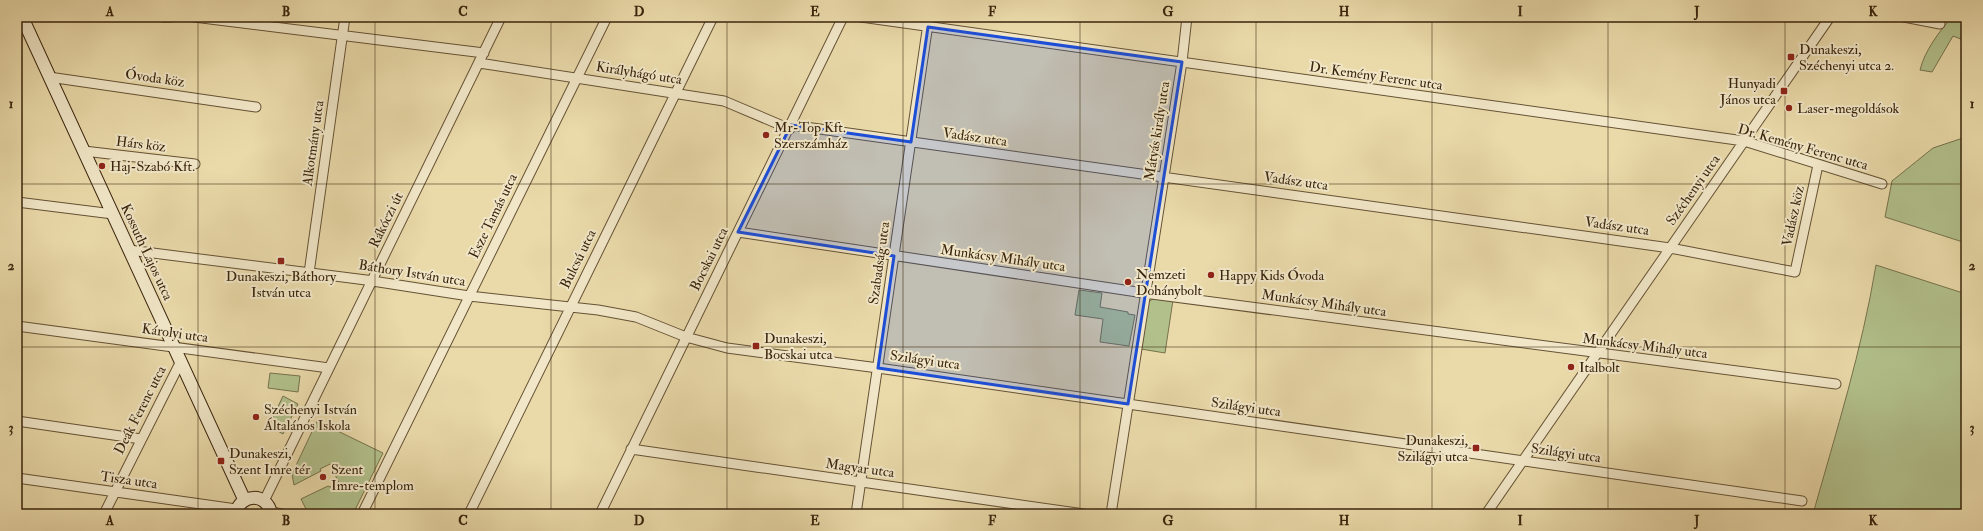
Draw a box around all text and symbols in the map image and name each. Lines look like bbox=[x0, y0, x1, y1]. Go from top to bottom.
text: A bbox=[105, 4, 115, 20]
text: B bbox=[282, 4, 290, 20]
text: C bbox=[458, 4, 468, 20]
text: D bbox=[634, 4, 645, 20]
text: E bbox=[810, 4, 820, 20]
text: F bbox=[988, 4, 997, 20]
text: G bbox=[1163, 4, 1174, 20]
text: H bbox=[1339, 4, 1350, 20]
text: I bbox=[1517, 4, 1523, 20]
text: J bbox=[1693, 4, 1700, 21]
text: K bbox=[1868, 4, 1878, 20]
place label: Dunakeszi, Széchenyi utca 2. bbox=[1799, 41, 1894, 75]
marker: Dunakeszi, Széchenyi utca 2. bbox=[1786, 52, 1796, 62]
street label: Királyhágó utca bbox=[595, 58, 683, 89]
street label: Dr. Kemény Ferenc utca bbox=[1308, 58, 1444, 95]
street label: Óvoda köz bbox=[124, 65, 186, 91]
place label: Hunyadi János utca bbox=[1719, 75, 1776, 108]
street label: Mátyás király utca bbox=[1141, 80, 1174, 182]
marker: Hunyadi János utca bbox=[1779, 86, 1789, 96]
text: 1 bbox=[9, 96, 14, 112]
text: 1 bbox=[1970, 96, 1975, 112]
street label: Alkotmány utca bbox=[298, 99, 328, 188]
place label: Laser-megoldások bbox=[1797, 100, 1900, 117]
marker: Laser-megoldások bbox=[1784, 103, 1794, 113]
place label: Mr-Top Kft. Szerszámház bbox=[774, 119, 848, 152]
street label: Dr. Kemény Ferenc utca bbox=[1736, 120, 1870, 175]
street label: Vadász utca bbox=[942, 124, 1008, 150]
marker: Mr-Top Kft. Szerszámház bbox=[761, 130, 771, 140]
street label: Hárs köz bbox=[115, 133, 167, 156]
street label: Széchenyi utca bbox=[1662, 151, 1725, 229]
place label: Haj-Szabó Kft. bbox=[110, 158, 195, 175]
marker: Haj-Szabó Kft. bbox=[97, 161, 107, 171]
street label: Vadász utca bbox=[1263, 168, 1329, 194]
street label: Esze Tamás utca bbox=[465, 170, 521, 261]
street label: Vadász köz bbox=[1778, 184, 1808, 248]
street label: Rákóczi út bbox=[365, 189, 407, 251]
street label: Kossuth Lajos utca bbox=[117, 201, 177, 303]
street label: Vadász utca bbox=[1584, 213, 1650, 239]
street label: Szabadság utca bbox=[865, 220, 893, 305]
street label: Bocskai utca bbox=[686, 224, 732, 293]
street label: Bulcsú utca bbox=[556, 226, 600, 291]
street label: Munkácsy Mihály utca bbox=[939, 241, 1067, 276]
marker: Dunakeszi, Báthory István utca bbox=[276, 256, 286, 266]
street label: Báthory István utca bbox=[357, 256, 467, 291]
text: 2 bbox=[8, 258, 15, 274]
text: 2 bbox=[1969, 258, 1976, 274]
place label: Nemzeti Dohánybolt bbox=[1136, 266, 1202, 300]
place label: Happy Kids Óvoda bbox=[1219, 267, 1324, 285]
place label: Dunakeszi, Báthory István utca bbox=[226, 268, 337, 301]
marker: Happy Kids Óvoda bbox=[1206, 270, 1216, 280]
marker: Nemzeti Dohánybolt bbox=[1123, 277, 1133, 287]
street label: Munkácsy Mihály utca bbox=[1260, 286, 1388, 321]
street label: Károlyi utca bbox=[141, 320, 210, 347]
place label: Dunakeszi, Bocskai utca bbox=[764, 330, 833, 363]
street label: Munkácsy Mihály utca bbox=[1581, 330, 1709, 363]
marker: Dunakeszi, Bocskai utca bbox=[751, 341, 761, 351]
street label: Szilágyi utca bbox=[889, 347, 961, 374]
place label: Italbolt bbox=[1579, 359, 1620, 376]
marker: Italbolt bbox=[1566, 362, 1576, 372]
street label: Deák Ferenc utca bbox=[110, 363, 170, 457]
street label: Szilágyi utca bbox=[1210, 394, 1282, 421]
place label: Széchenyi István Általános Iskola bbox=[263, 401, 357, 434]
marker: Széchenyi István Általános Iskola bbox=[251, 412, 261, 422]
text: 3 bbox=[9, 420, 14, 436]
text: 3 bbox=[1970, 420, 1975, 436]
place label: Dunakeszi, Szilágyi utca bbox=[1397, 432, 1468, 466]
street label: Szilágyi utca bbox=[1530, 440, 1602, 467]
marker: Dunakeszi, Szilágyi utca bbox=[1471, 443, 1481, 453]
place label: Dunakeszi, Szent Imre tér bbox=[229, 445, 311, 478]
street label: Magyar utca bbox=[824, 455, 896, 482]
marker: Dunakeszi, Szent Imre tér bbox=[216, 456, 226, 466]
place label: Szent Imre-templom bbox=[331, 461, 414, 495]
street label: Tisza utca bbox=[99, 468, 159, 492]
marker: Szent Imre-templom bbox=[318, 472, 328, 482]
text: A bbox=[105, 513, 115, 529]
text: B bbox=[282, 513, 290, 529]
text: C bbox=[458, 513, 468, 529]
text: D bbox=[634, 513, 645, 529]
text: E bbox=[810, 513, 820, 529]
text: F bbox=[988, 513, 997, 529]
text: G bbox=[1163, 513, 1174, 529]
text: H bbox=[1339, 513, 1350, 529]
text: I bbox=[1517, 513, 1523, 529]
text: J bbox=[1693, 513, 1700, 530]
text: K bbox=[1868, 513, 1878, 529]

